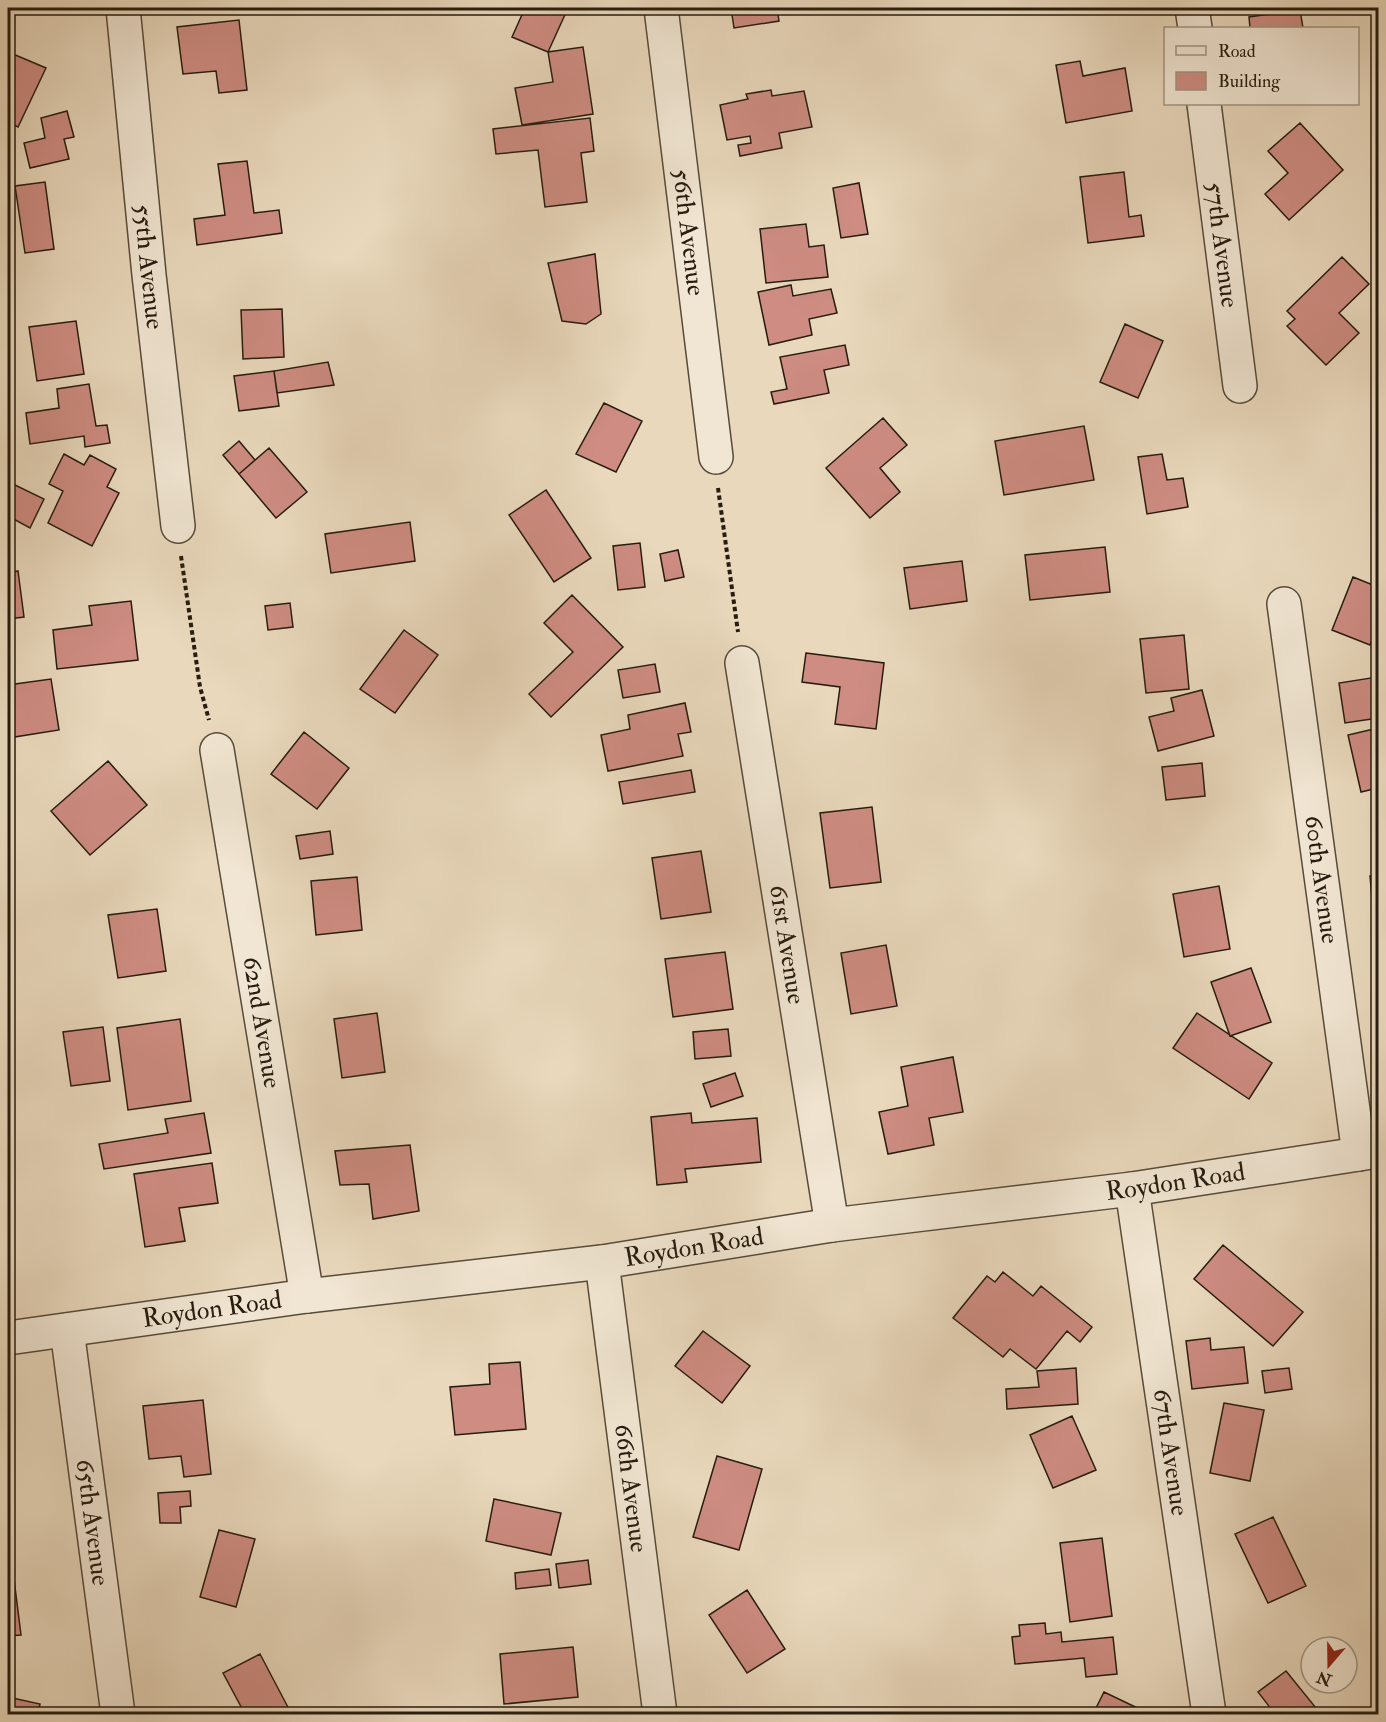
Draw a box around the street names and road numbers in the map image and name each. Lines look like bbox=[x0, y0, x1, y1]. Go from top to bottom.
street label: 56th Avenue bbox=[665, 167, 712, 298]
street label: 57th Avenue bbox=[1198, 180, 1246, 310]
street label: 55th Avenue bbox=[126, 203, 171, 331]
street label: 60th Avenue bbox=[1297, 813, 1346, 946]
street label: 61st Avenue bbox=[762, 882, 812, 1007]
street label: 62nd Avenue bbox=[235, 954, 289, 1091]
street label: Roydon Road bbox=[1104, 1156, 1248, 1208]
street label: Roydon Road bbox=[622, 1220, 766, 1274]
street label: Roydon Road bbox=[140, 1284, 284, 1335]
street label: 67th Avenue bbox=[1145, 1387, 1196, 1518]
street label: 66th Avenue bbox=[607, 1422, 655, 1554]
street label: 65th Avenue bbox=[68, 1457, 117, 1588]

